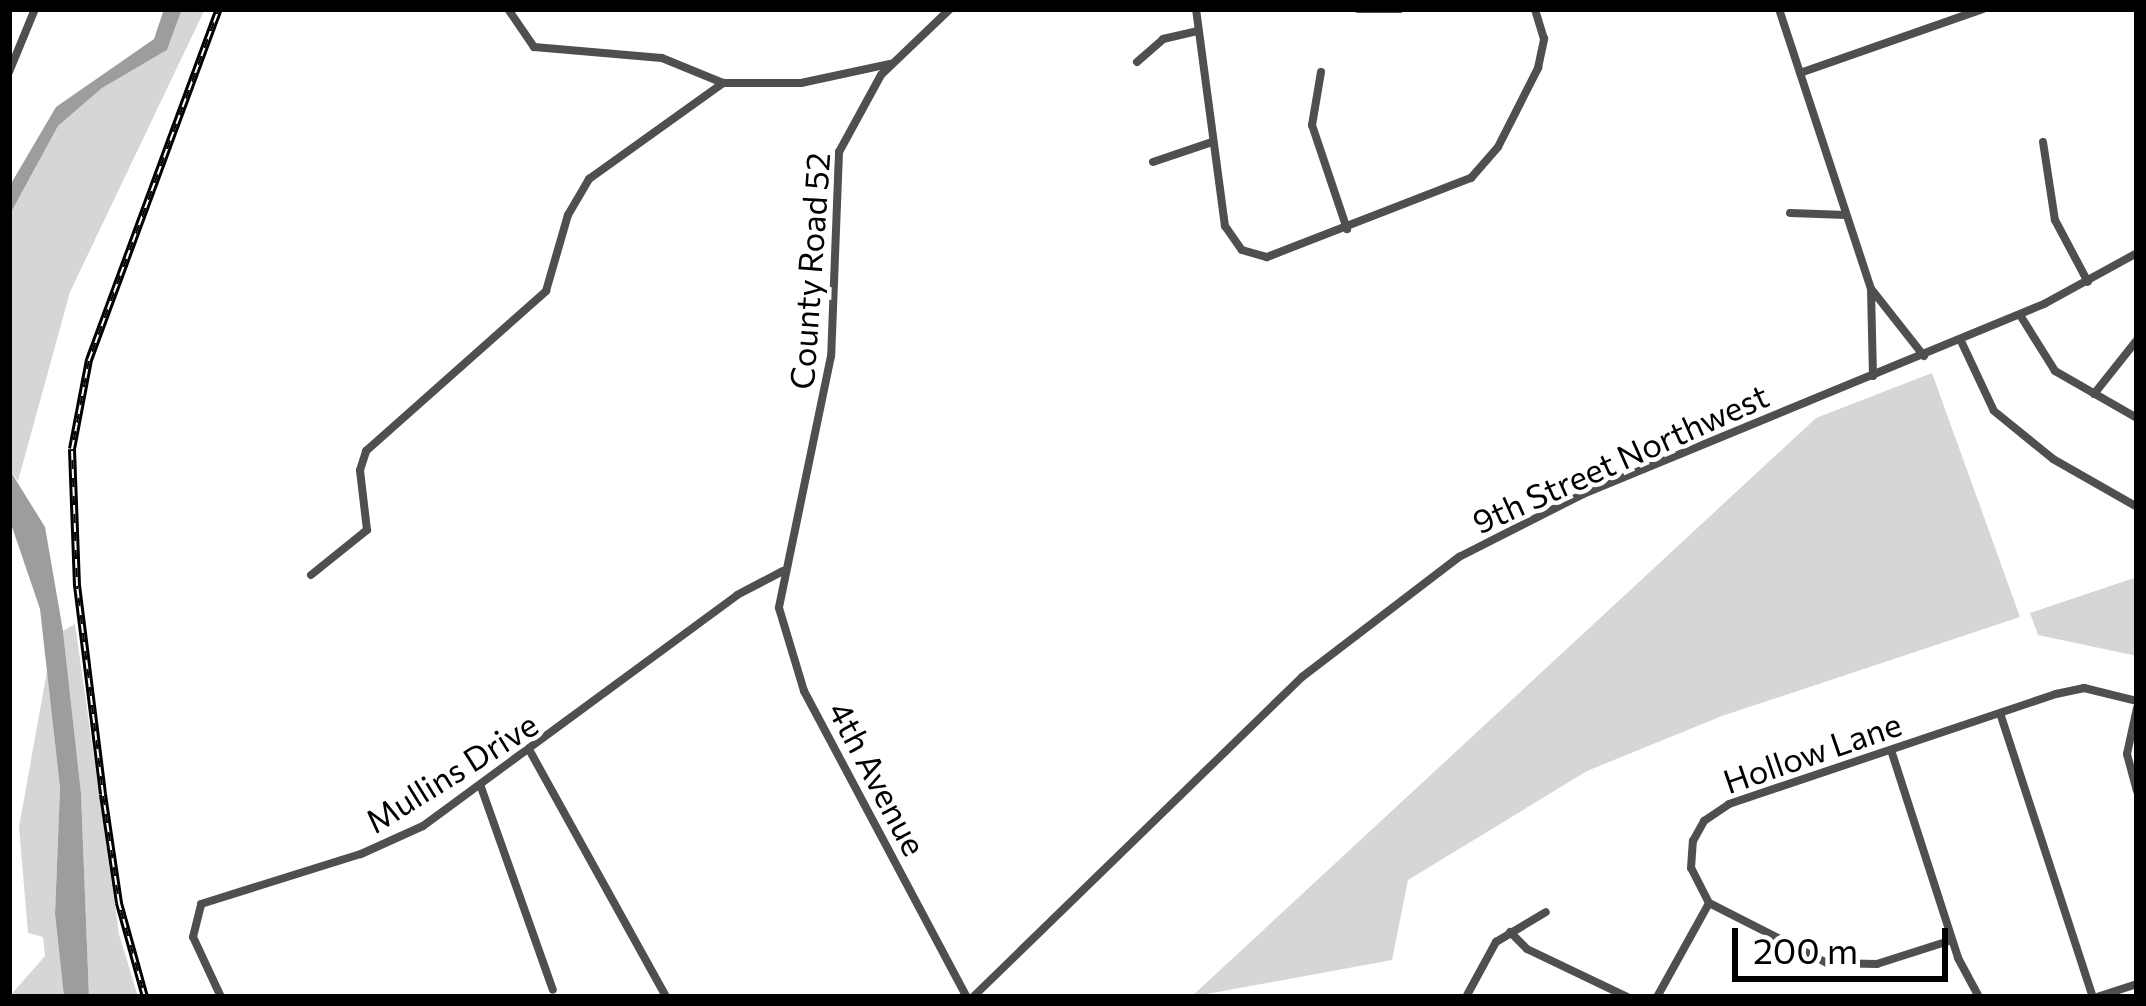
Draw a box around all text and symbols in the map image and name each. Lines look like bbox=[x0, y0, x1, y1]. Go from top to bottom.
street label: County Road 52 bbox=[781, 151, 837, 391]
street label: 9th Street Northwest bbox=[1466, 375, 1774, 541]
street label: 4th Avenue bbox=[821, 694, 935, 862]
street label: Hollow Lane bbox=[1718, 703, 1906, 801]
street label: Mullins Drive bbox=[358, 704, 544, 840]
scale bar bbox=[1738, 904, 1954, 978]
text: 200 m bbox=[1753, 927, 1858, 971]

